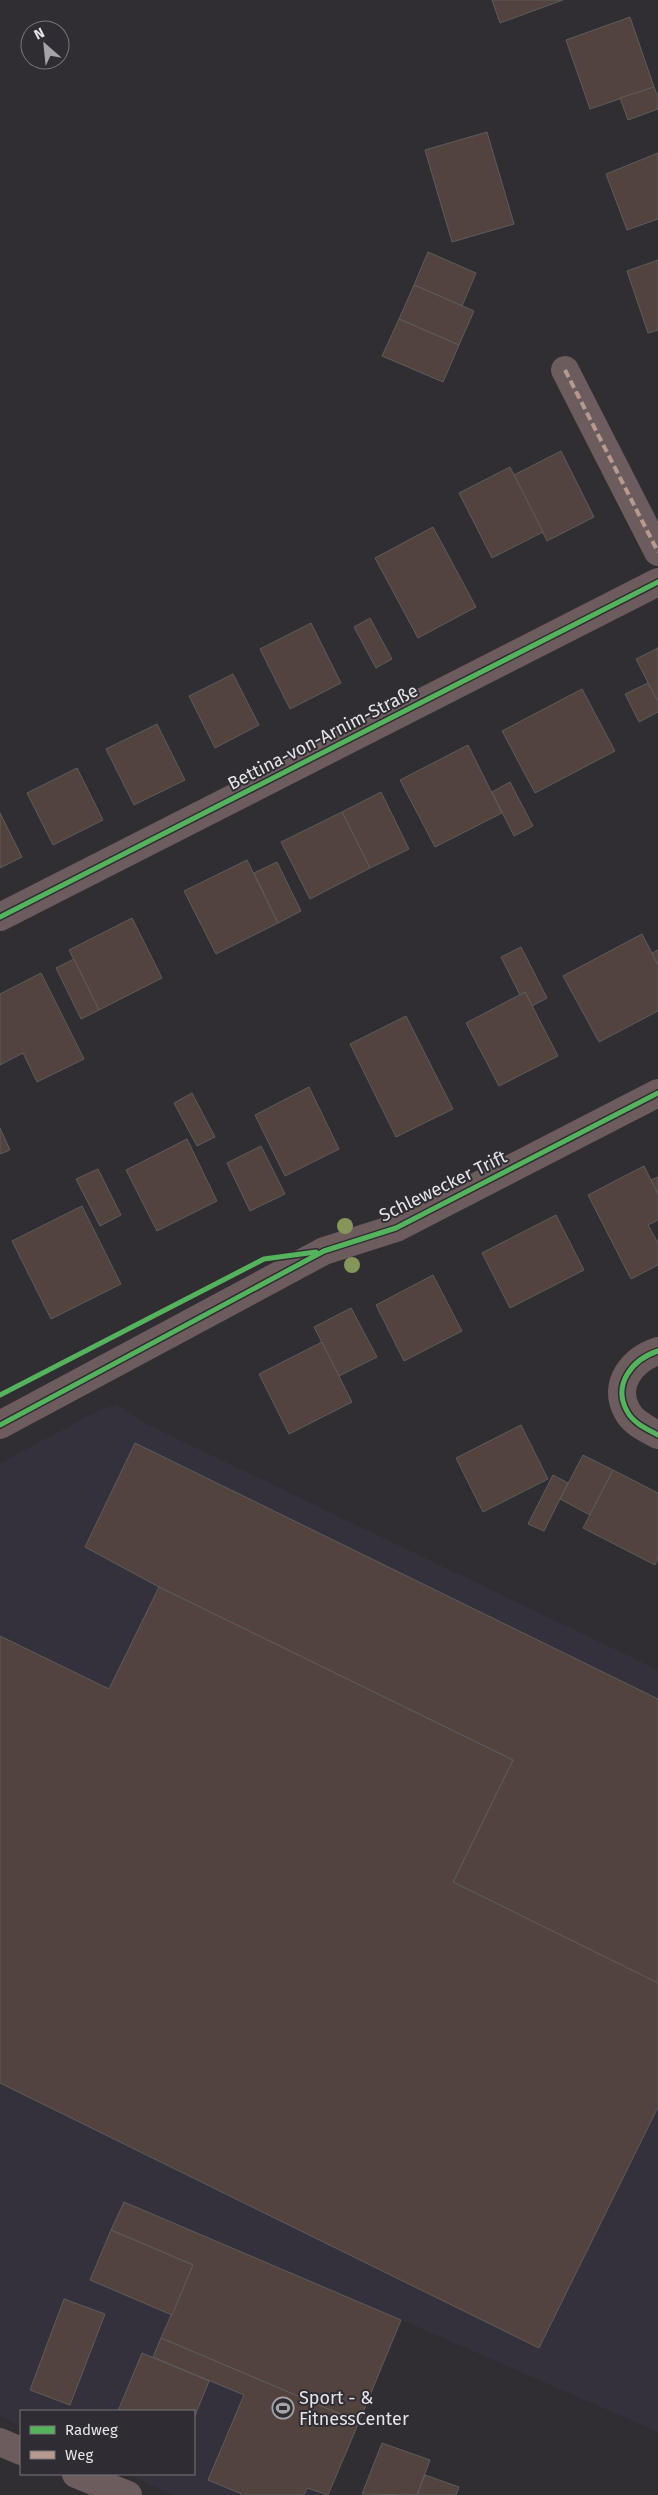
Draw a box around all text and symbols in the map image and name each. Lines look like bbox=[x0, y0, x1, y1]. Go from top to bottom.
north arrow bbox=[20, 20, 70, 70]
text: N bbox=[31, 24, 47, 44]
street label: Bettina-von-Arnim-Straße bbox=[224, 679, 422, 795]
street label: Schlewecker Trift bbox=[376, 1145, 511, 1226]
place label: Sport - & FitnessCenter bbox=[299, 2387, 409, 2430]
sports icon: Sport - & FitnessCenter bbox=[271, 2396, 295, 2420]
legend bbox=[20, 2410, 195, 2475]
text: Radweg bbox=[65, 2421, 118, 2439]
text: Weg bbox=[65, 2446, 93, 2464]

